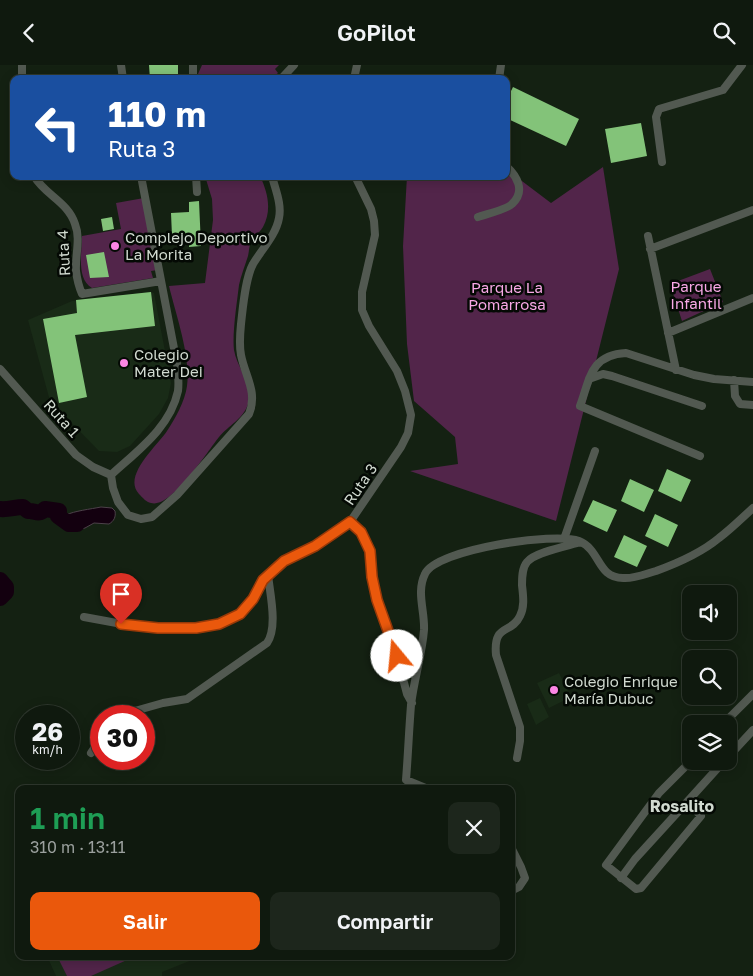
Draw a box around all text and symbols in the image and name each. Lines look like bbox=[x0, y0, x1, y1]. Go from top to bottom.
icon: back bbox=[15, 19, 43, 47]
text: GoPilot bbox=[337, 19, 416, 46]
icon: search bbox=[710, 19, 738, 47]
text: 110 m bbox=[108, 93, 206, 135]
icon: left bbox=[25, 95, 90, 160]
text: Ruta 3 bbox=[108, 135, 175, 162]
place label: Complejo Deportivo La Morita bbox=[125, 228, 268, 263]
street label: Ruta 4 bbox=[53, 229, 73, 277]
marker: Complejo Deportivo La Morita bbox=[109, 240, 121, 252]
park label: Parque Infantil bbox=[670, 277, 722, 312]
park label: Parque La Pomarrosa bbox=[468, 278, 546, 313]
place label: Colegio Mater Dei bbox=[134, 345, 203, 380]
marker: Colegio Mater Dei bbox=[118, 357, 130, 369]
street label: Ruta 1 bbox=[40, 395, 84, 441]
street label: Ruta 3 bbox=[340, 460, 380, 508]
pin bbox=[100, 573, 142, 624]
icon: arrive bbox=[107, 580, 135, 608]
map controls bbox=[682, 585, 737, 770]
button: sound bbox=[682, 585, 737, 640]
position arrow bbox=[370, 629, 422, 681]
button: search bbox=[682, 650, 737, 705]
place label: Colegio Enrique María Dubuc bbox=[564, 672, 678, 707]
marker: Colegio Enrique María Dubuc bbox=[548, 684, 560, 696]
speed limit sign: 30 bbox=[90, 705, 155, 770]
button: layers bbox=[682, 715, 737, 770]
text: 26 bbox=[32, 716, 63, 747]
text: km/h bbox=[32, 742, 63, 757]
district label: Rosalito bbox=[650, 796, 715, 816]
text: 1 min bbox=[30, 800, 105, 836]
button: close bbox=[448, 802, 500, 854]
text: 310 m · 13:11 bbox=[30, 837, 125, 857]
button: Salir bbox=[30, 892, 260, 950]
button: Compartir bbox=[270, 892, 500, 950]

